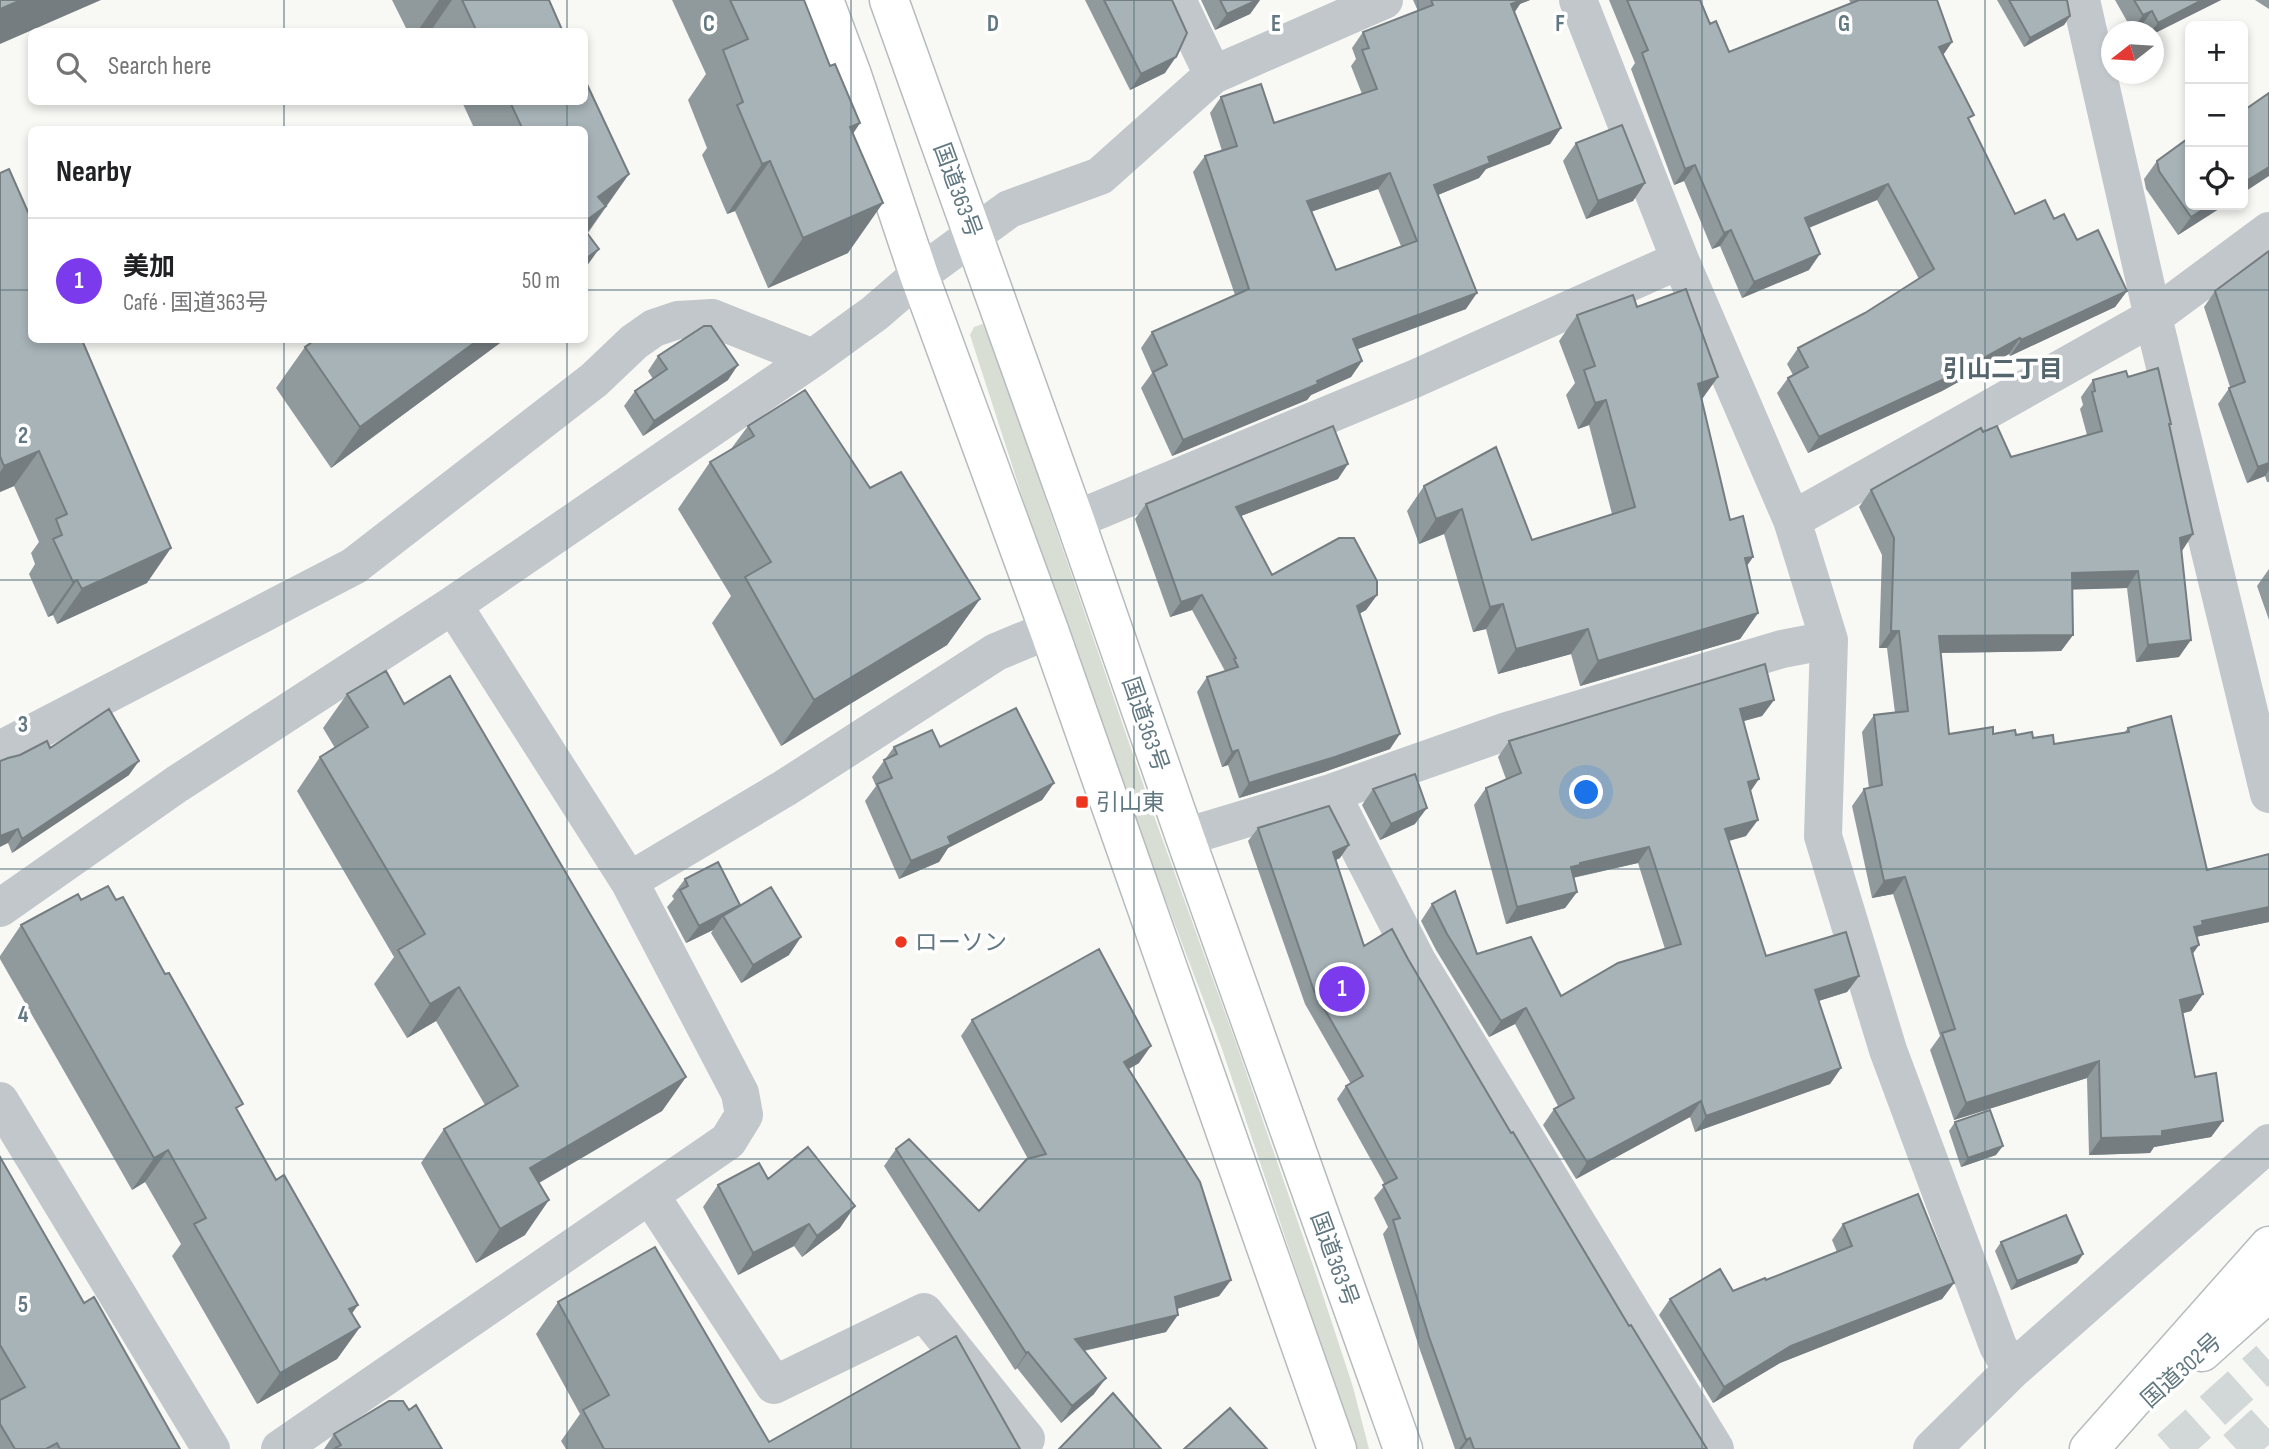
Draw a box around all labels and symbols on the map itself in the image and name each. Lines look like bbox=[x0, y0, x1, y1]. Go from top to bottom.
text: C bbox=[703, 10, 715, 38]
text: D bbox=[987, 10, 999, 38]
text: E bbox=[1271, 10, 1281, 38]
text: F bbox=[1555, 10, 1565, 38]
text: G bbox=[1838, 10, 1850, 38]
north arrow bbox=[2101, 21, 2164, 84]
street label: 国道363号 bbox=[927, 139, 987, 241]
district label: 引山二丁目 bbox=[1943, 355, 2063, 384]
text: 2 bbox=[18, 422, 28, 450]
street label: 国道363号 bbox=[1116, 673, 1174, 775]
text: 3 bbox=[18, 711, 28, 739]
your location bbox=[1569, 775, 1603, 809]
place label: 引山東 bbox=[1096, 789, 1165, 817]
marker: 引山東 bbox=[1074, 794, 1090, 810]
place label: ローソン bbox=[915, 929, 1007, 957]
marker: ローソン bbox=[893, 934, 909, 950]
pin: 1 bbox=[1319, 963, 1365, 1015]
text: 4 bbox=[18, 1001, 29, 1029]
street label: 国道363号 bbox=[1304, 1208, 1364, 1310]
text: 5 bbox=[18, 1291, 28, 1319]
street label: 国道302号 bbox=[2136, 1327, 2228, 1414]

